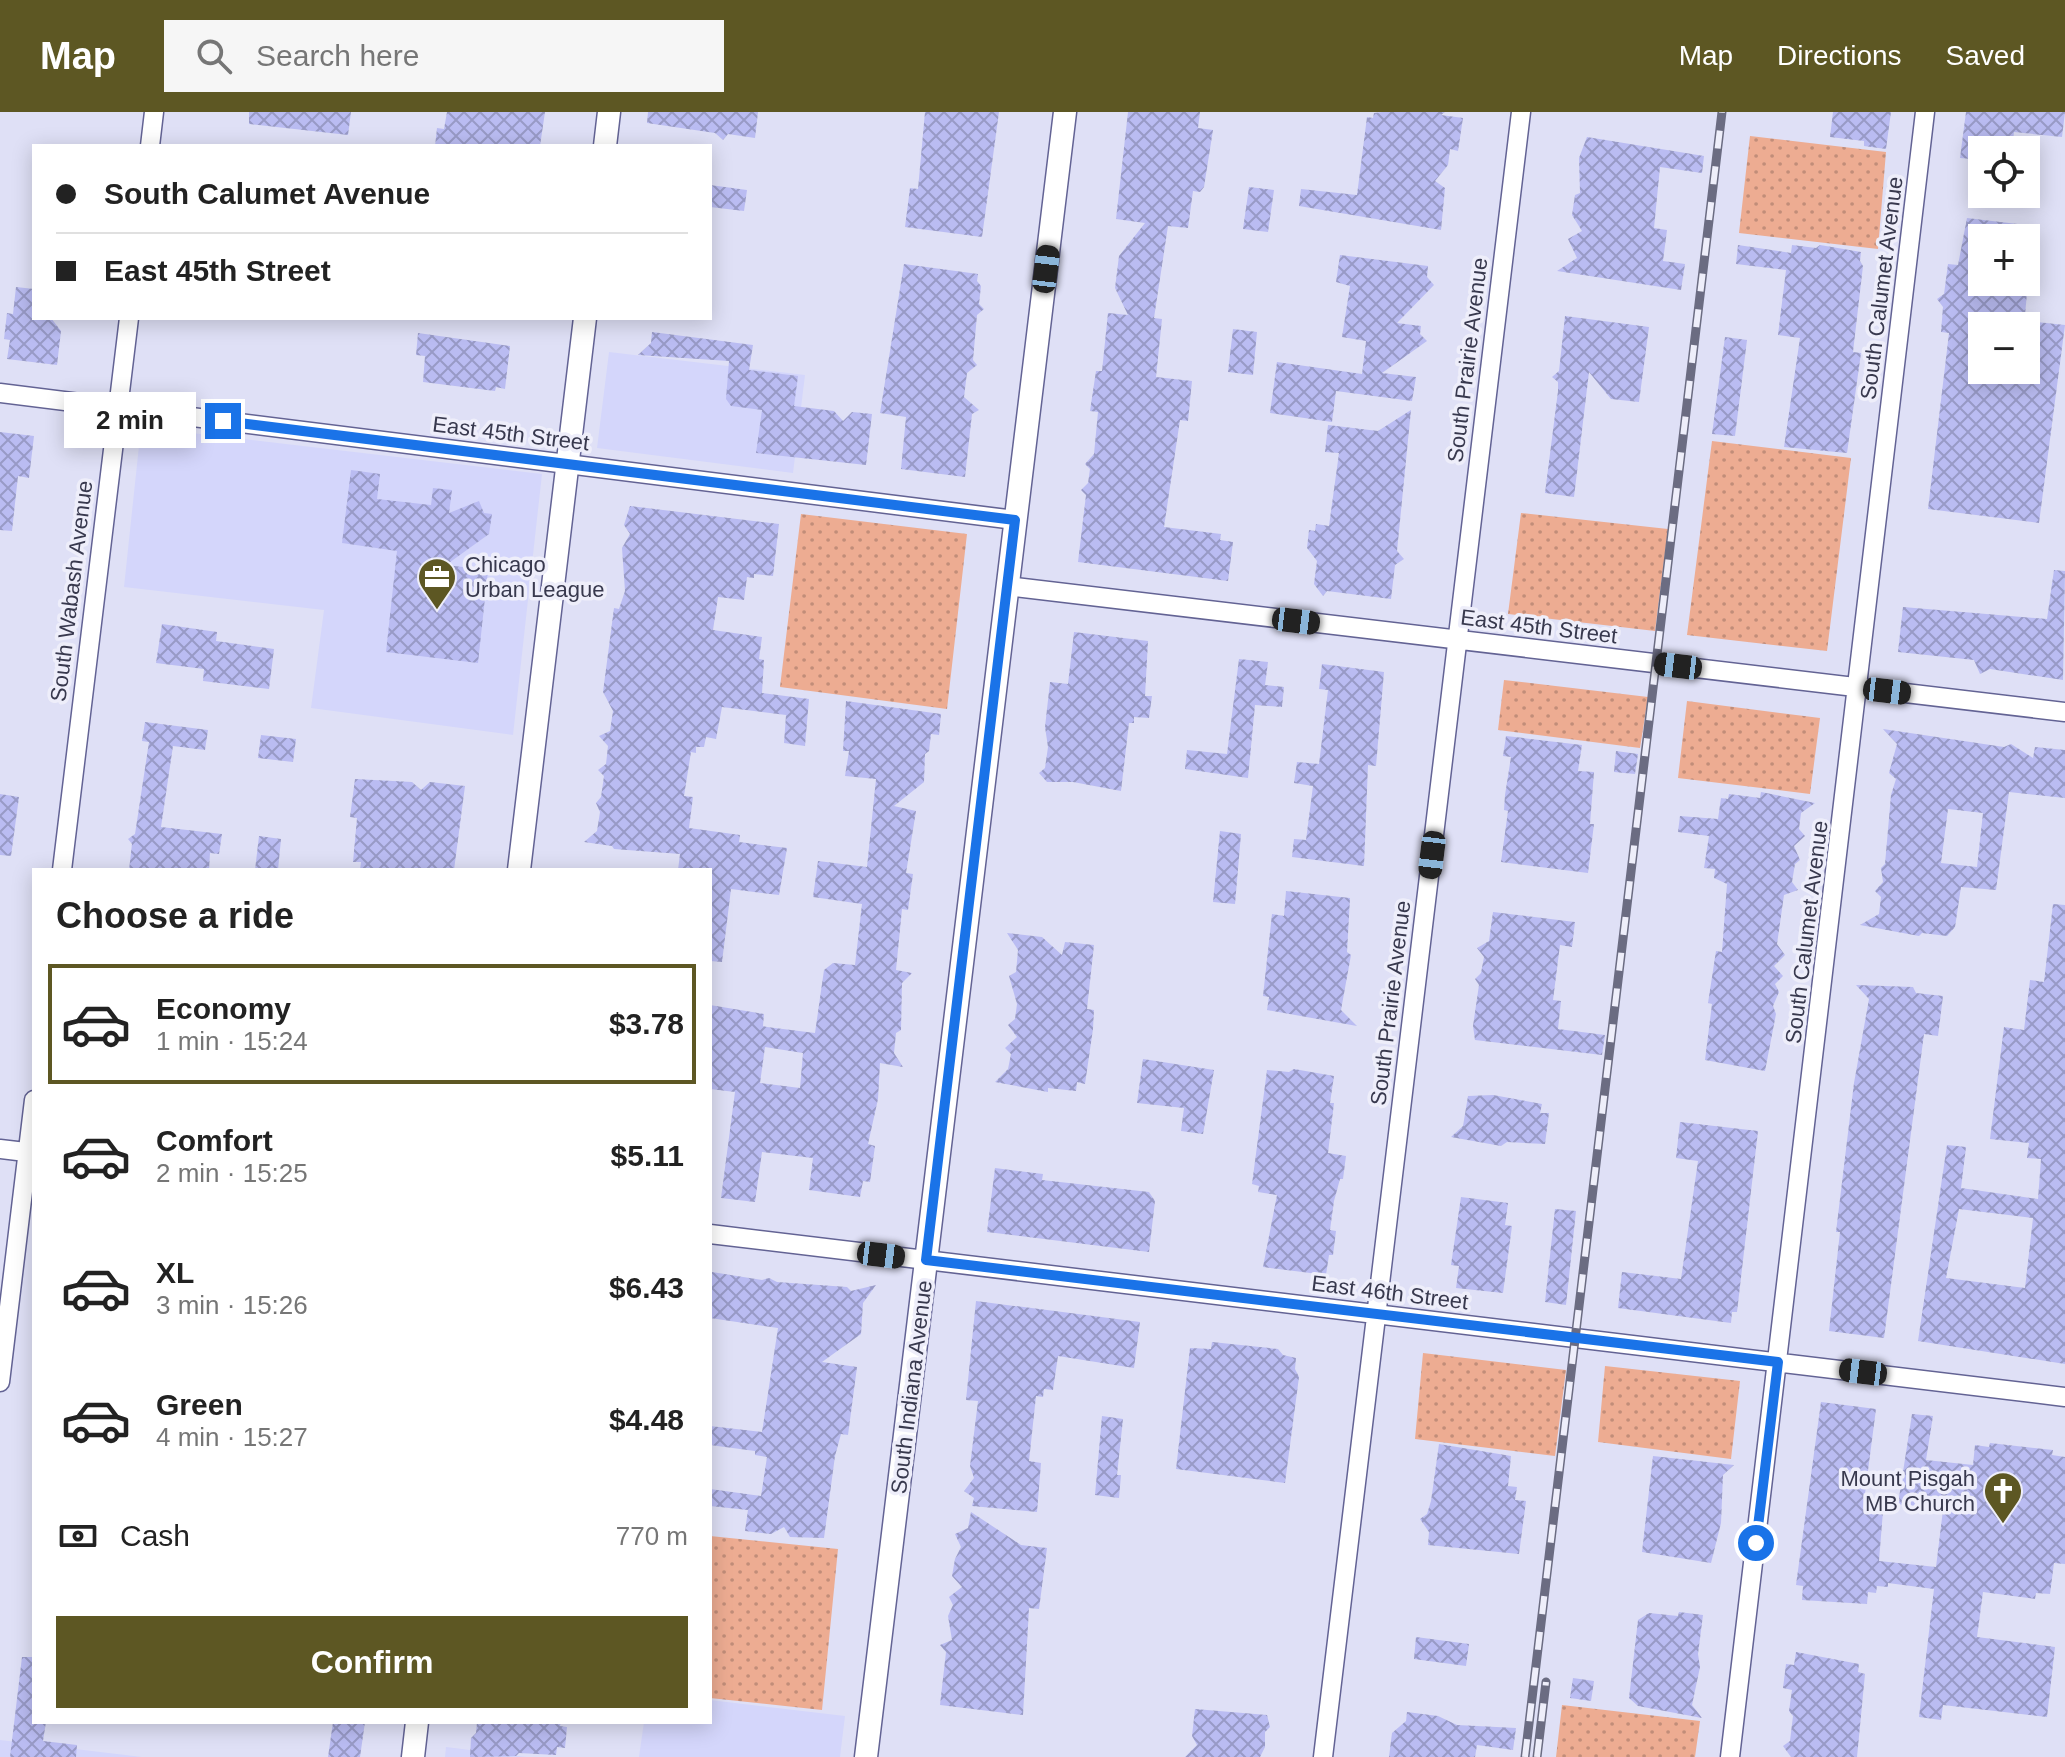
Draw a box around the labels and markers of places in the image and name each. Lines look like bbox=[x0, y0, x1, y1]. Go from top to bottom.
place label: Chicago Urban League bbox=[465, 552, 604, 602]
office icon: Chicago Urban League bbox=[416, 556, 458, 611]
place label: Mount Pisgah MB Church bbox=[1840, 1466, 1975, 1516]
church icon: Mount Pisgah MB Church bbox=[1982, 1470, 2024, 1525]

